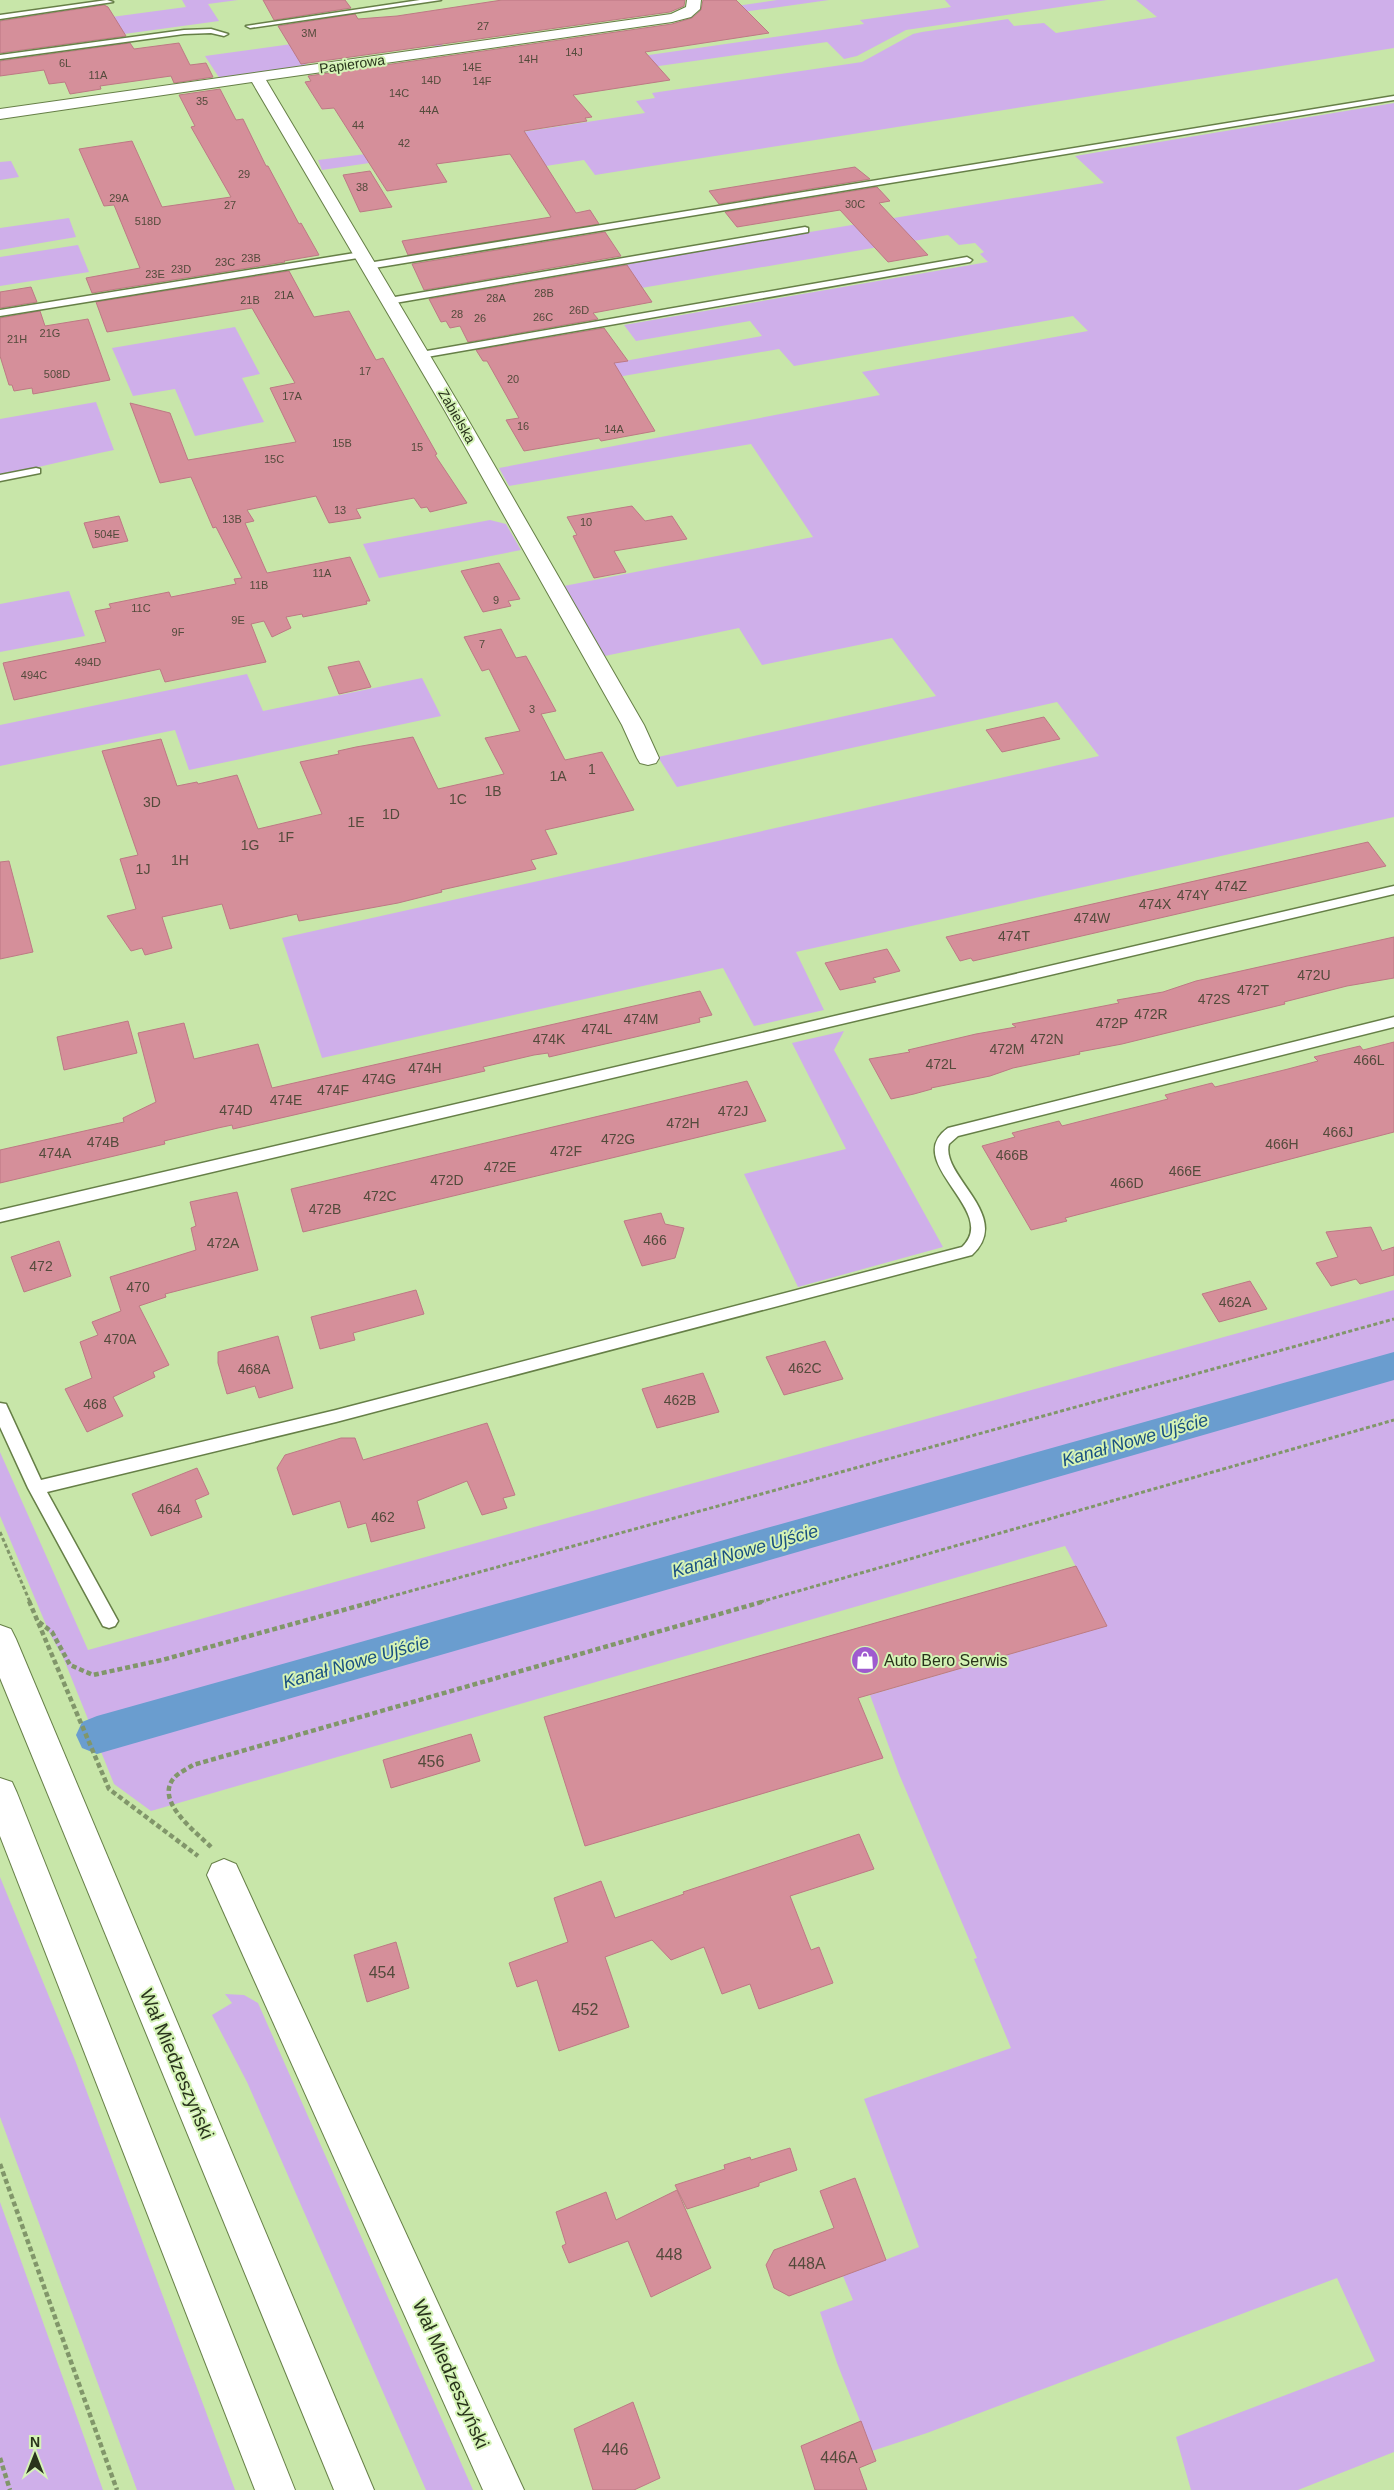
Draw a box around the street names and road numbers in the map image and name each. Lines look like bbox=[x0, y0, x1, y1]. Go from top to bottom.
street label: Papierowa bbox=[318, 51, 386, 77]
street label: Zabielska bbox=[435, 386, 479, 446]
street label: Wał Miedzeszyński bbox=[136, 1986, 218, 2142]
street label: Wał Miedzeszyński bbox=[409, 2296, 493, 2452]

